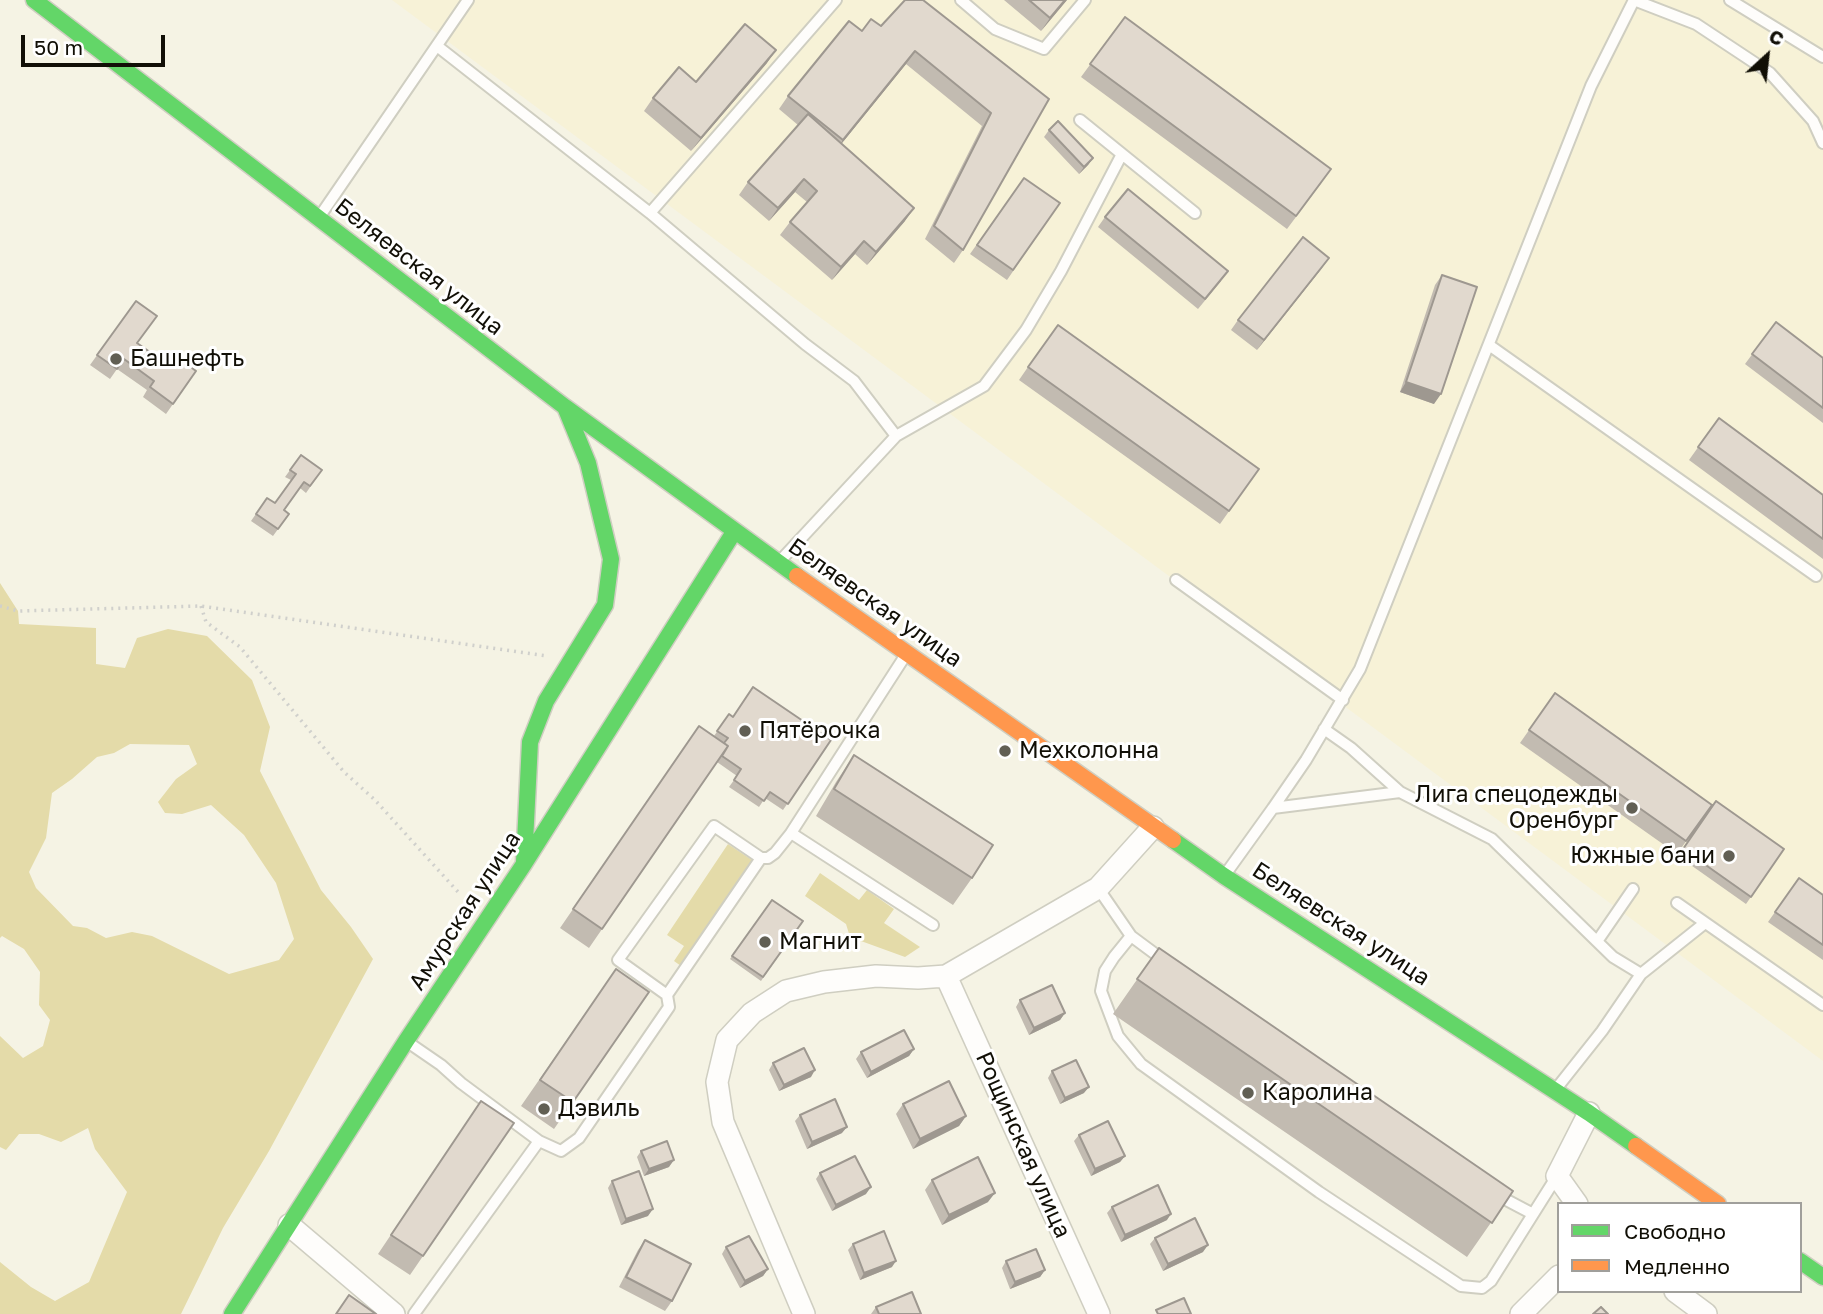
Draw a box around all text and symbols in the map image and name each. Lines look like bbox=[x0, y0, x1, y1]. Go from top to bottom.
scale bar bbox=[24, 21, 168, 65]
north arrow bbox=[1732, 21, 1802, 91]
text: С bbox=[1766, 24, 1788, 50]
text: 50 m bbox=[34, 34, 83, 60]
street label: Беляевская улица bbox=[329, 193, 509, 341]
place label: Башнефть bbox=[130, 345, 244, 373]
marker: Башнефть bbox=[108, 351, 124, 367]
street label: Беляевская улица bbox=[783, 533, 967, 673]
place label: Пятёрочка bbox=[759, 717, 880, 745]
marker: Пятёрочка bbox=[737, 723, 753, 739]
place label: Мехколонна bbox=[1019, 737, 1159, 765]
marker: Мехколонна bbox=[997, 743, 1013, 759]
place label: Лига спецодежды Оренбург bbox=[1415, 781, 1618, 835]
marker: Лига спецодежды Оренбург bbox=[1624, 800, 1640, 816]
street label: Амурская улица bbox=[403, 826, 527, 996]
place label: Южные бани bbox=[1570, 842, 1715, 870]
marker: Южные бани bbox=[1721, 848, 1737, 864]
street label: Беляевская улица bbox=[1247, 856, 1435, 992]
place label: Магнит bbox=[779, 928, 862, 956]
marker: Магнит bbox=[757, 934, 773, 950]
street label: Рощинская улица bbox=[970, 1048, 1076, 1242]
place label: Каролина bbox=[1262, 1079, 1373, 1107]
marker: Каролина bbox=[1240, 1085, 1256, 1101]
place label: Дэвиль bbox=[558, 1095, 640, 1123]
marker: Дэвиль bbox=[536, 1101, 552, 1117]
legend bbox=[1557, 1202, 1802, 1293]
text: Свободно bbox=[1624, 1218, 1726, 1244]
text: Медленно bbox=[1624, 1253, 1730, 1279]

